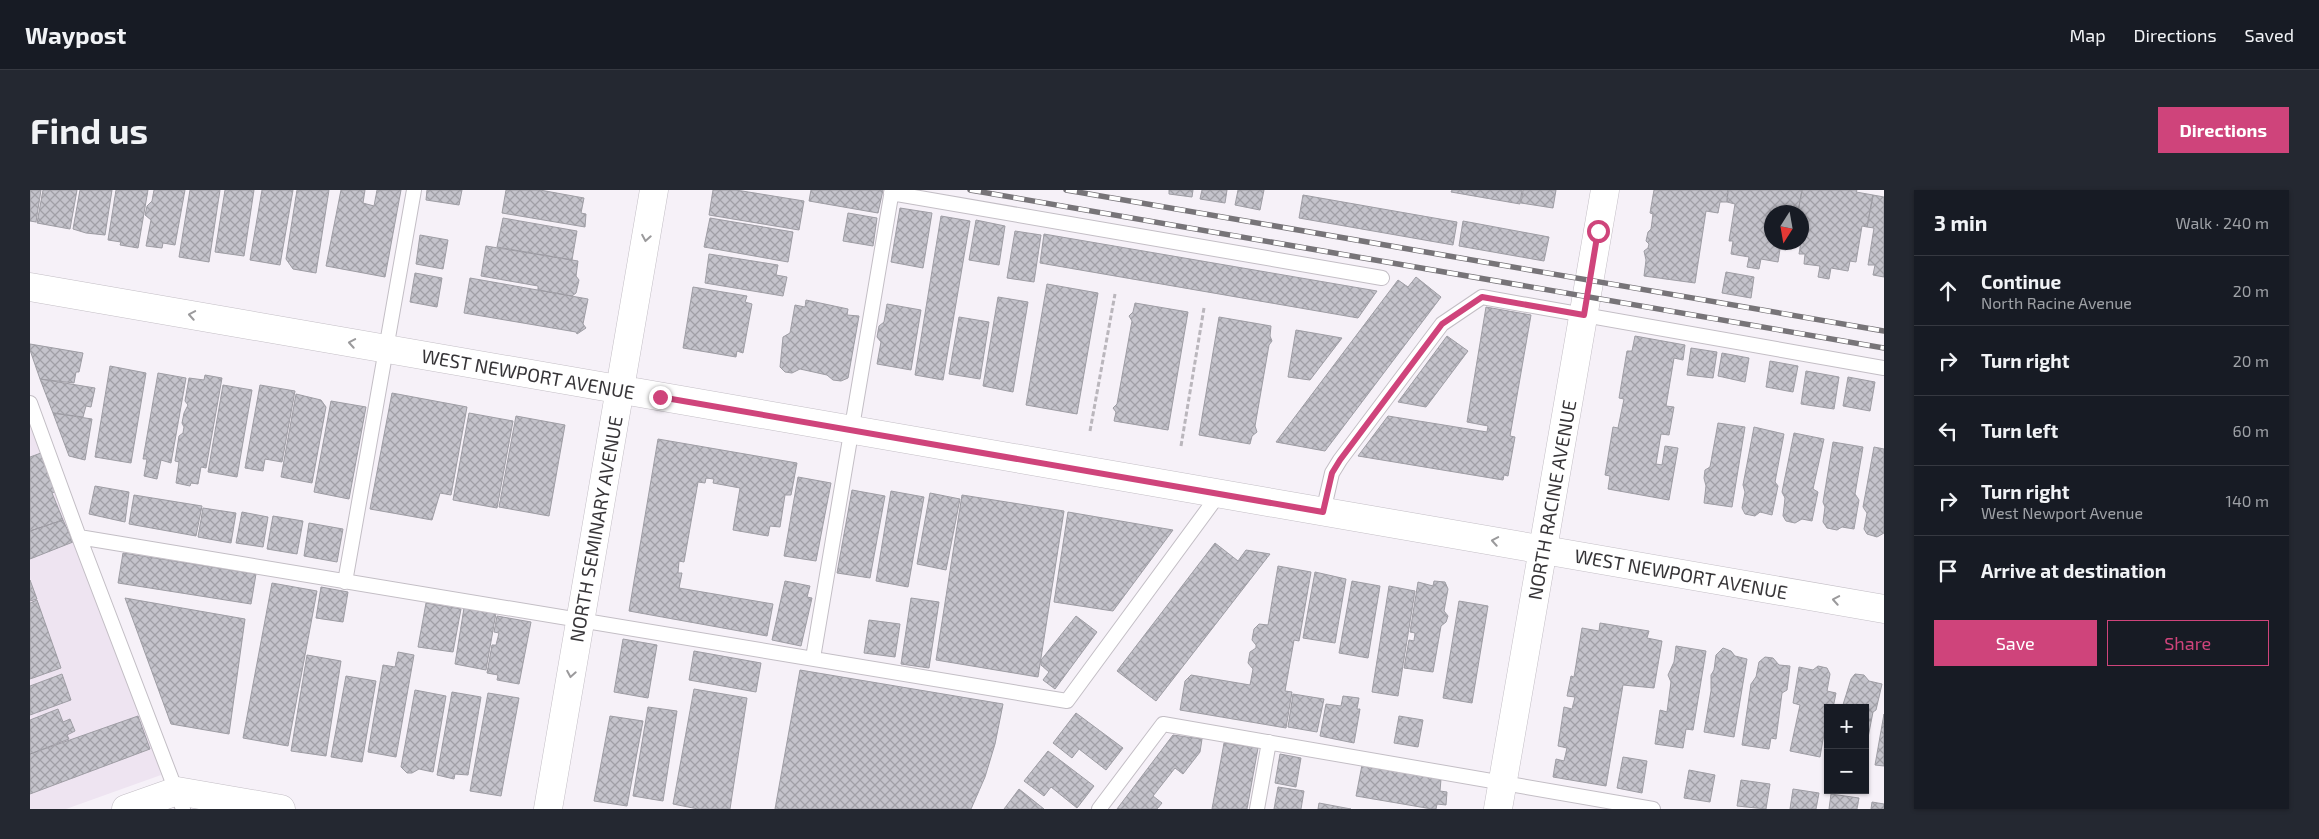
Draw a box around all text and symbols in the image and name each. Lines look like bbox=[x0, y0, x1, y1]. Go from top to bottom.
text: Waypost bbox=[25, 20, 126, 49]
text: Map bbox=[2069, 24, 2106, 46]
text: Directions bbox=[2134, 24, 2217, 46]
text: Saved bbox=[2245, 24, 2294, 46]
button: Directions bbox=[2158, 107, 2289, 153]
text: Find us bbox=[30, 109, 148, 151]
north arrow bbox=[1764, 205, 1809, 250]
text: 3 min bbox=[1934, 210, 1987, 235]
text: Walk · 240 m bbox=[2176, 213, 2269, 232]
route start bbox=[1587, 220, 1610, 243]
one-way arrow bbox=[641, 234, 652, 242]
text: Continue bbox=[1981, 270, 2061, 293]
icon: ahead bbox=[1934, 277, 1962, 305]
text: 20 m bbox=[2233, 281, 2269, 300]
text: North Racine Avenue bbox=[1981, 293, 2132, 312]
one-way arrow bbox=[188, 311, 196, 321]
one-way arrow bbox=[348, 339, 357, 349]
street label: WEST NEWPORT AVENUE bbox=[420, 343, 636, 404]
icon: right bbox=[1934, 347, 1962, 375]
text: Turn right bbox=[1981, 349, 2069, 372]
text: 20 m bbox=[2233, 351, 2269, 370]
route end bbox=[649, 386, 672, 409]
street label: NORTH RACINE AVENUE bbox=[1523, 398, 1580, 602]
street label: NORTH SEMINARY AVENUE bbox=[564, 414, 627, 644]
icon: left bbox=[1934, 417, 1962, 445]
text: Turn left bbox=[1981, 419, 2058, 442]
text: 60 m bbox=[2233, 421, 2269, 440]
text: Turn right bbox=[1981, 480, 2069, 503]
icon: right bbox=[1934, 487, 1962, 515]
text: 140 m bbox=[2226, 491, 2269, 510]
text: West Newport Avenue bbox=[1981, 503, 2143, 522]
one-way arrow bbox=[1491, 537, 1499, 547]
street label: WEST NEWPORT AVENUE bbox=[1573, 543, 1789, 604]
icon: arrive bbox=[1934, 557, 1962, 585]
text: Arrive at destination bbox=[1981, 559, 2166, 582]
one-way arrow bbox=[1832, 596, 1840, 606]
button: Save bbox=[1934, 620, 2097, 666]
button: Share bbox=[2107, 620, 2269, 666]
one-way arrow bbox=[567, 670, 577, 679]
map controls bbox=[1824, 704, 1869, 794]
button: + bbox=[1824, 704, 1869, 749]
button: − bbox=[1824, 749, 1869, 794]

